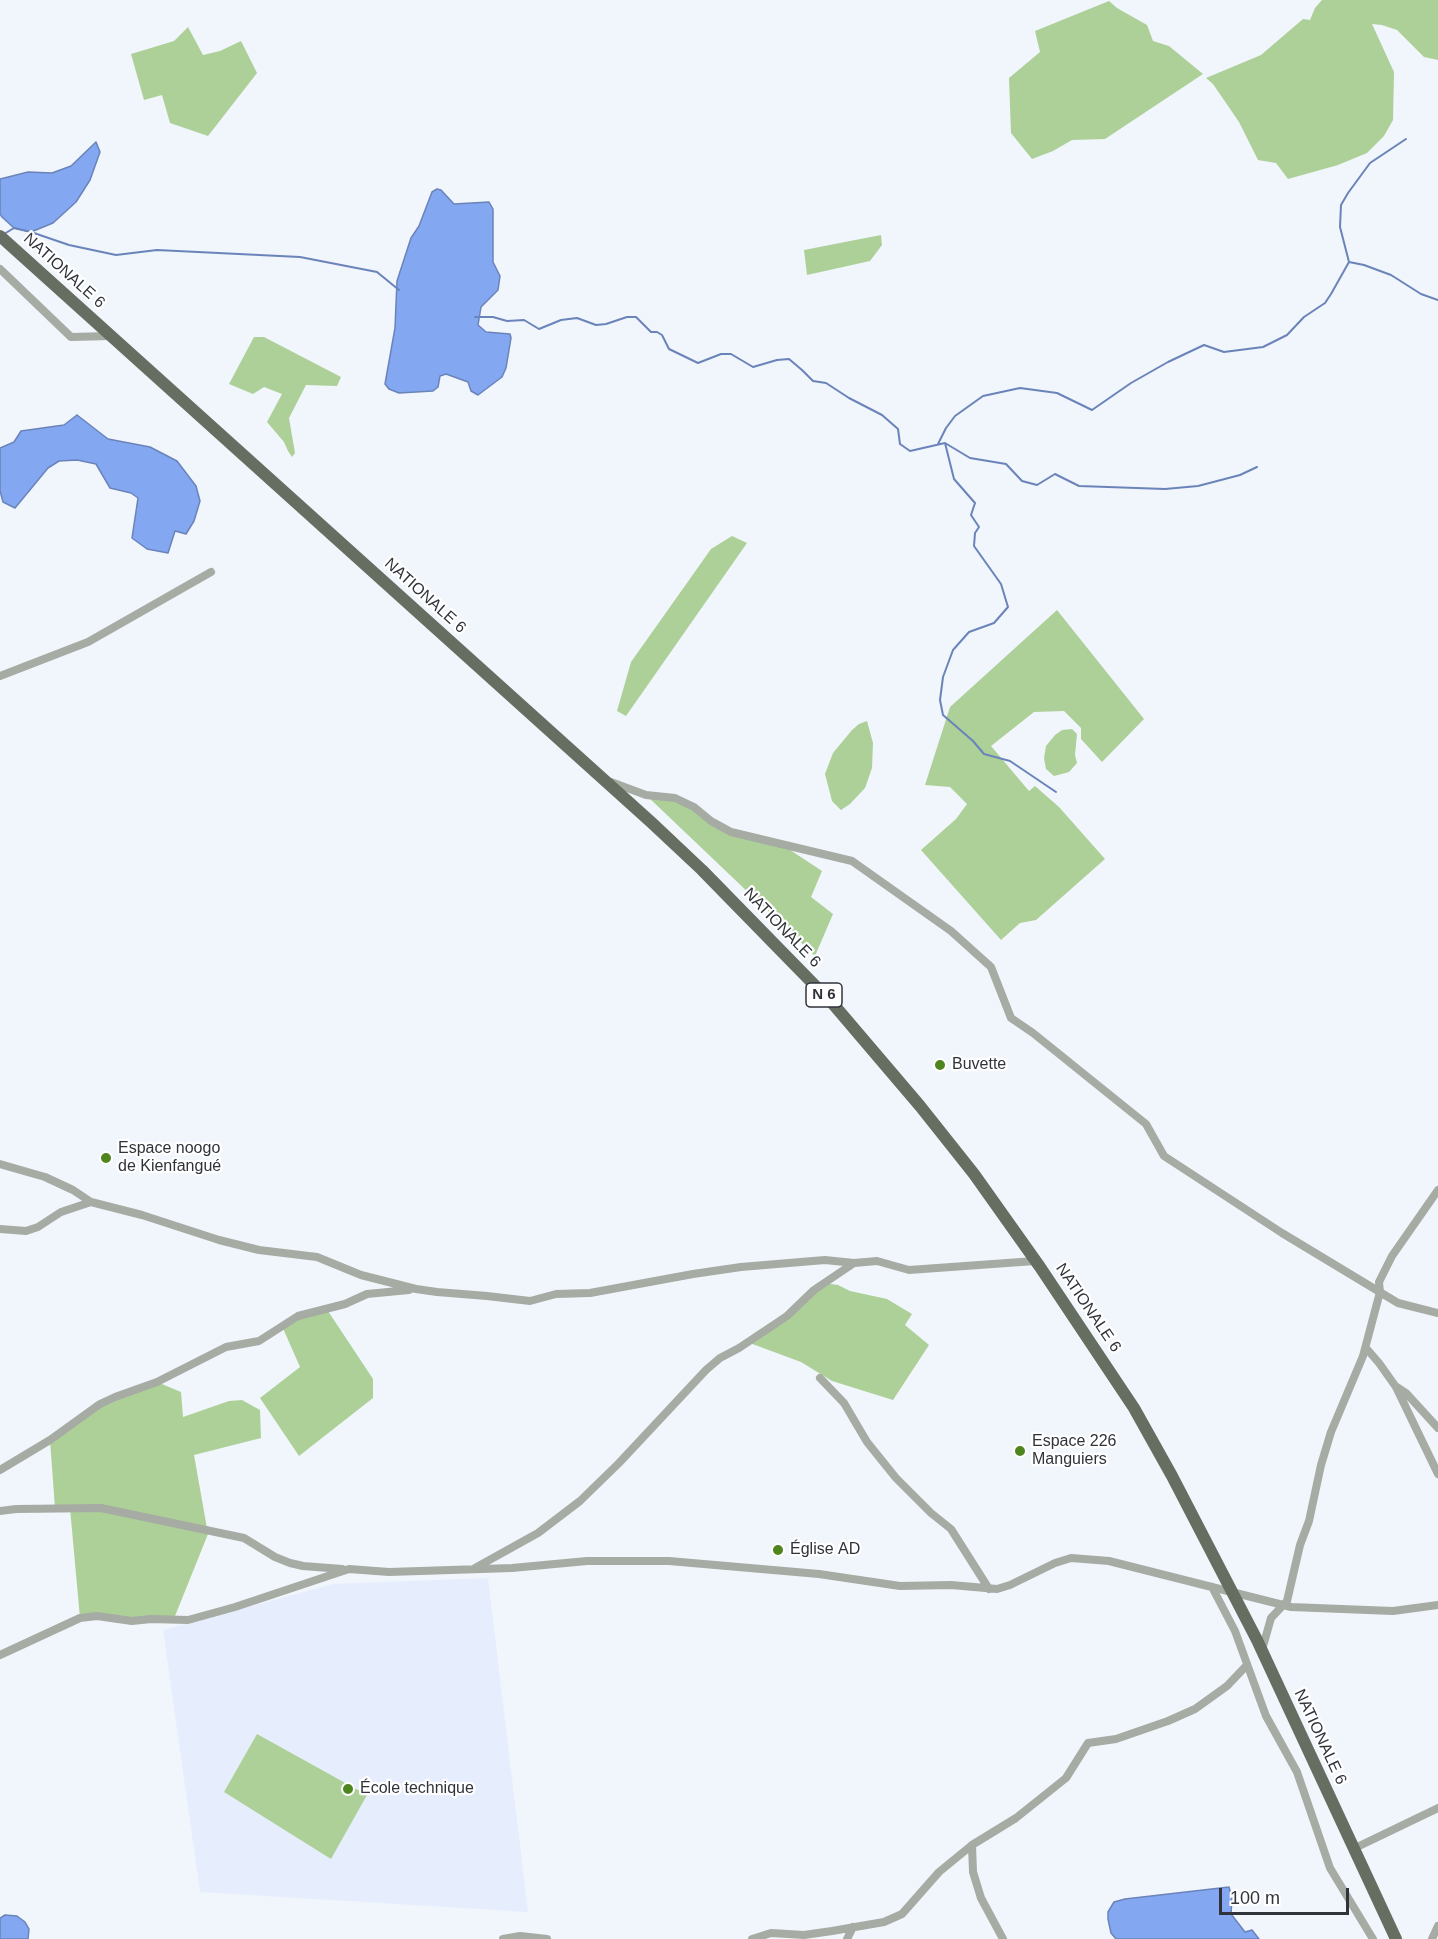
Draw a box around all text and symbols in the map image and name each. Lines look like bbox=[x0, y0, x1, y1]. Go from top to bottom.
street label: NATIONALE 6 bbox=[19, 229, 109, 313]
street label: NATIONALE 6 bbox=[380, 554, 470, 638]
street label: NATIONALE 6 bbox=[739, 884, 825, 972]
road number: N 6 bbox=[806, 983, 842, 1007]
place label: Buvette bbox=[952, 1055, 1006, 1075]
marker: Buvette bbox=[933, 1058, 947, 1072]
place label: Espace noogo de Kienfangué bbox=[118, 1139, 221, 1177]
marker: Espace noogo de Kienfangué bbox=[99, 1151, 113, 1165]
street label: NATIONALE 6 bbox=[1051, 1260, 1125, 1356]
place label: Espace 226 Manguiers bbox=[1032, 1432, 1117, 1470]
marker: Espace 226 Manguiers bbox=[1013, 1444, 1027, 1458]
place label: Église AD bbox=[790, 1540, 860, 1560]
marker: Église AD bbox=[771, 1543, 785, 1557]
street label: NATIONALE 6 bbox=[1290, 1686, 1350, 1788]
place label: École technique bbox=[360, 1779, 474, 1799]
marker: École technique bbox=[341, 1782, 355, 1796]
scale bar bbox=[1222, 1876, 1352, 1914]
text: 100 m bbox=[1230, 1888, 1280, 1908]

